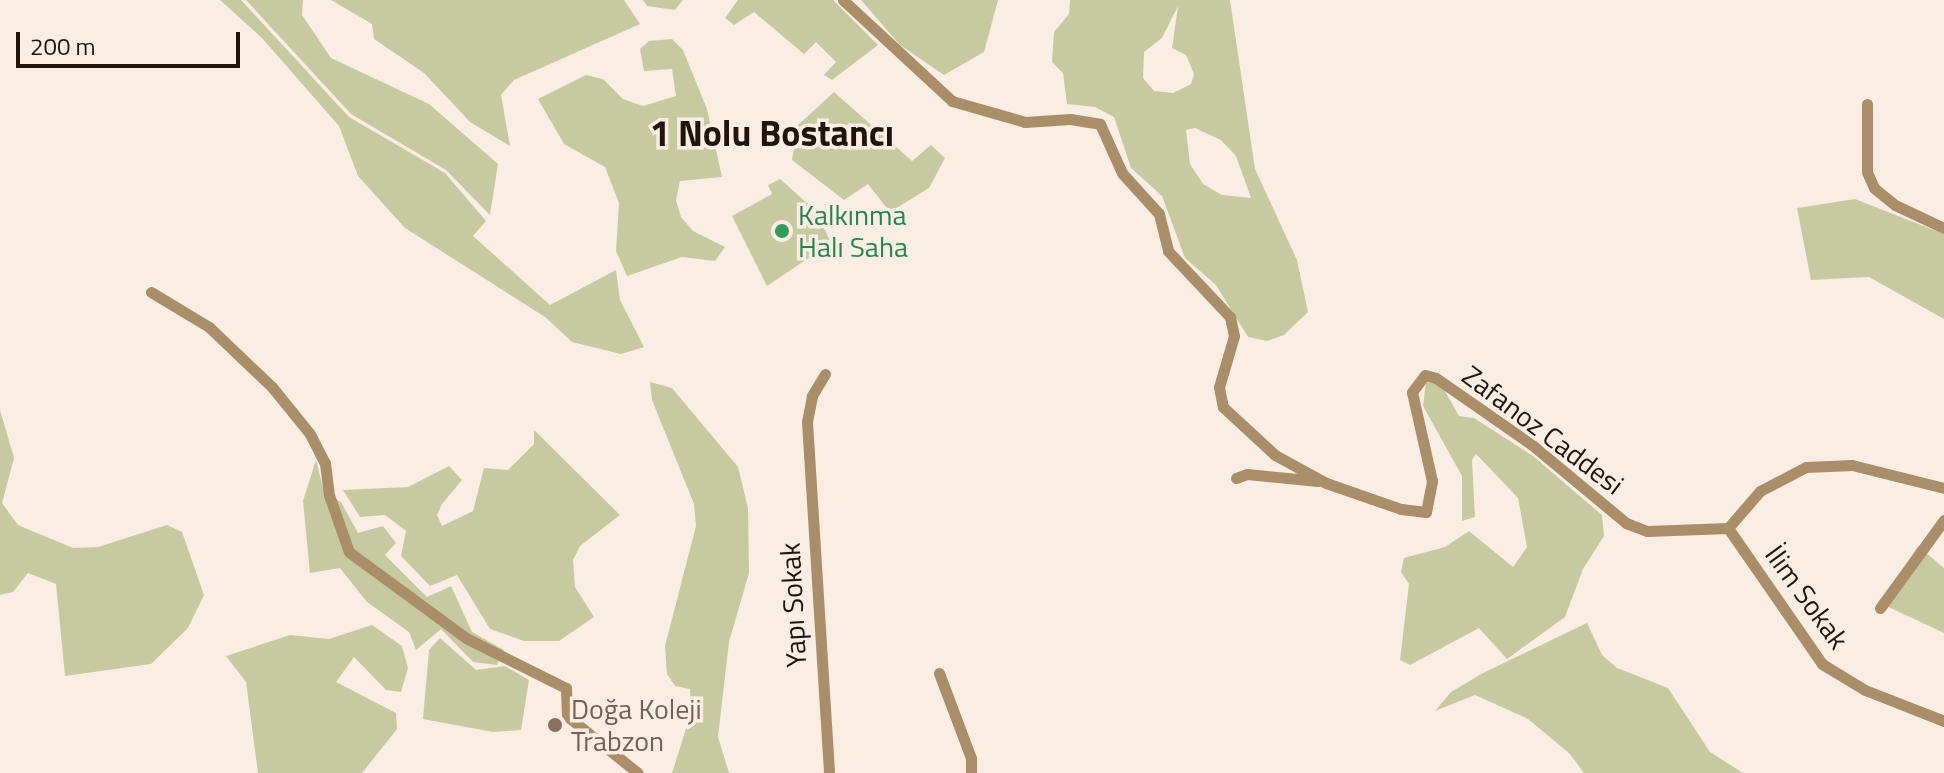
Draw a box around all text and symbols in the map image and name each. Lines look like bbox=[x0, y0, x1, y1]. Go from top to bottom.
scale bar bbox=[20, 16, 244, 66]
text: 200 m bbox=[30, 28, 96, 64]
district label: 1 Nolu Bostancı bbox=[650, 111, 894, 155]
place label: Kalkınma Halı Saha bbox=[798, 198, 908, 264]
marker: Kalkınma Halı Saha bbox=[773, 222, 791, 240]
street label: Zafanoz Caddesi bbox=[1456, 358, 1630, 502]
street label: İlim Sokak bbox=[1758, 539, 1856, 655]
street label: Yapı Sokak bbox=[773, 542, 813, 668]
place label: Doğa Koleji Trabzon bbox=[571, 692, 702, 758]
marker: Doğa Koleji Trabzon bbox=[546, 716, 564, 734]

